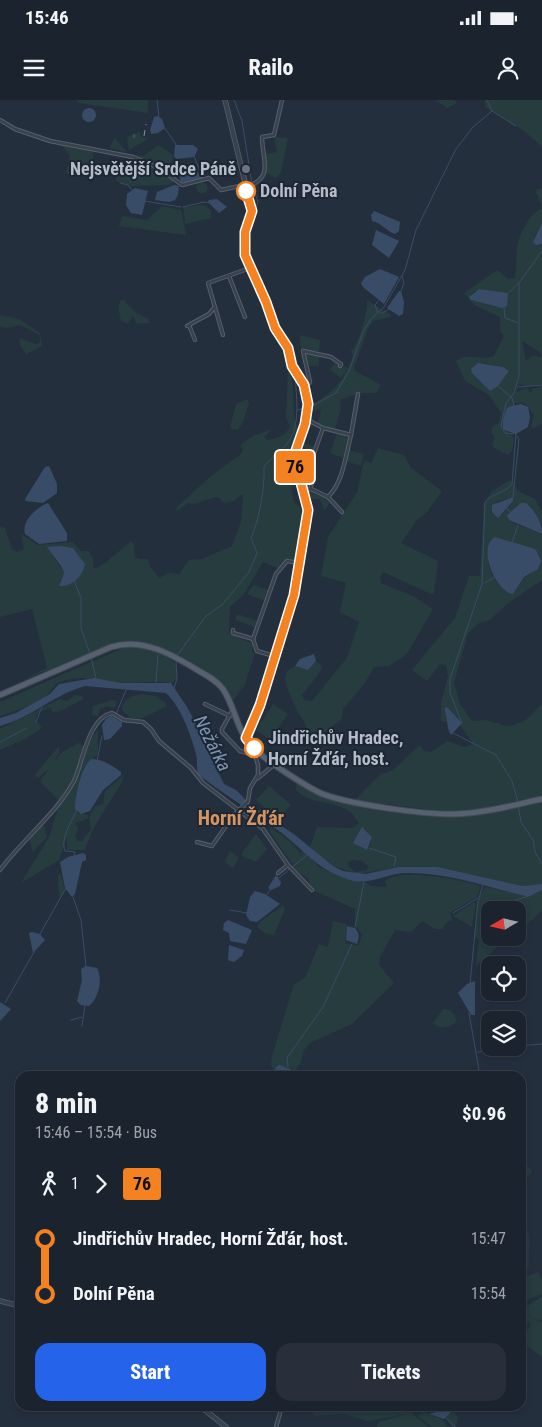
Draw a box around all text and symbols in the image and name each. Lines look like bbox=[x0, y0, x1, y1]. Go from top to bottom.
text: 15:46 bbox=[25, 6, 69, 29]
icon: menu bbox=[20, 54, 48, 82]
icon: person bbox=[494, 54, 522, 82]
text: Railo bbox=[249, 55, 293, 80]
place label: Nejsvětější Srdce Páně bbox=[70, 158, 236, 179]
marker: Nejsvětější Srdce Páně bbox=[240, 163, 252, 175]
place label: Dolní Pěna bbox=[260, 180, 337, 201]
marker: Dolní Pěna bbox=[236, 181, 256, 201]
line badge: 76 bbox=[272, 451, 318, 483]
text: 76 bbox=[286, 456, 304, 477]
water label: Nežárka bbox=[189, 711, 236, 775]
place label: Jindřichův Hradec, Horní Žďár, host. bbox=[268, 727, 403, 769]
marker: Jindřichův Hradec, Horní Žďár, host. bbox=[244, 738, 264, 758]
district label: Horní Žďár bbox=[198, 806, 285, 830]
north arrow bbox=[481, 901, 526, 946]
map controls bbox=[481, 901, 526, 1056]
button: locate bbox=[481, 956, 526, 1001]
button: layers bbox=[481, 1011, 526, 1056]
text: 8 min bbox=[35, 1087, 97, 1120]
text: $0.96 bbox=[462, 1102, 506, 1125]
text: 15:46 – 15:54 · Bus bbox=[35, 1123, 157, 1142]
icon: walk bbox=[35, 1170, 63, 1198]
icon: forward bbox=[87, 1170, 115, 1198]
text: 76 bbox=[133, 1173, 151, 1194]
text: 1 bbox=[71, 1174, 79, 1193]
text: Jindřichův Hradec, Horní Žďár, host. bbox=[73, 1227, 348, 1250]
text: 15:47 bbox=[471, 1229, 506, 1248]
text: Dolní Pěna bbox=[73, 1282, 155, 1305]
text: 15:54 bbox=[471, 1284, 506, 1303]
button: Start bbox=[35, 1343, 266, 1401]
button: Tickets bbox=[276, 1343, 506, 1401]

